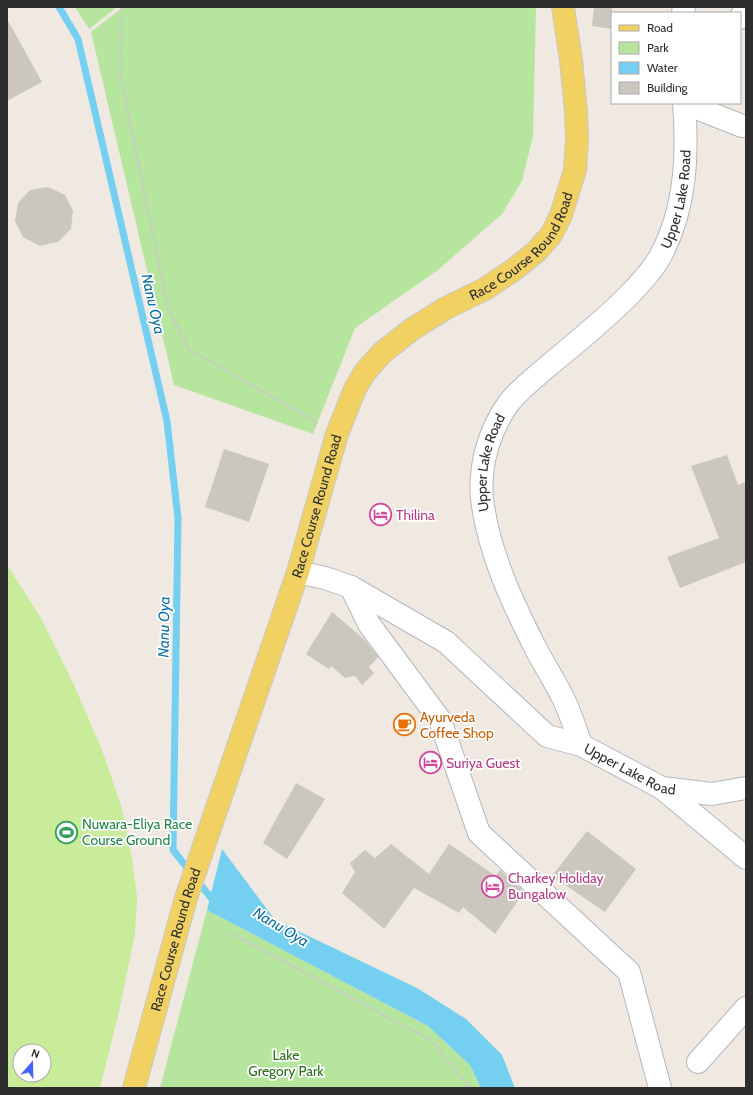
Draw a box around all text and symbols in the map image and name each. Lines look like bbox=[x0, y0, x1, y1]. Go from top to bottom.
legend bbox=[611, 12, 741, 104]
text: Road bbox=[647, 20, 673, 35]
text: Park bbox=[647, 40, 669, 55]
text: Water bbox=[647, 60, 678, 75]
text: Building bbox=[647, 80, 689, 95]
street label: Upper Lake Road bbox=[657, 150, 695, 251]
street label: Race Course Round Road bbox=[466, 190, 577, 304]
water label: Nanu Oya bbox=[137, 272, 169, 336]
street label: Upper Lake Road bbox=[472, 410, 509, 513]
street label: Race Course Round Road bbox=[288, 433, 345, 580]
hotel icon: Thilina bbox=[368, 502, 394, 528]
place label: Thilina bbox=[396, 506, 435, 524]
water label: Nanu Oya bbox=[154, 596, 174, 658]
place label: Ayurveda Coffee Shop bbox=[420, 708, 494, 742]
cafe icon: Ayurveda Coffee Shop bbox=[392, 712, 418, 738]
street label: Upper Lake Road bbox=[581, 739, 677, 799]
hotel icon: Suriya Guest bbox=[418, 750, 444, 776]
place label: Suriya Guest bbox=[446, 754, 520, 772]
place label: Nuwara-Eliya Race Course Ground bbox=[82, 815, 192, 849]
sports icon: Nuwara-Eliya Race Course Ground bbox=[54, 819, 80, 845]
street label: Race Course Round Road bbox=[146, 866, 205, 1013]
place label: Charkey Holiday Bungalow bbox=[508, 869, 604, 903]
hotel icon: Charkey Holiday Bungalow bbox=[480, 873, 506, 899]
water label: Nanu Oya bbox=[250, 903, 312, 951]
north arrow bbox=[12, 1043, 52, 1083]
text: N bbox=[29, 1046, 41, 1062]
park label: Lake Gregory Park bbox=[248, 1046, 324, 1080]

